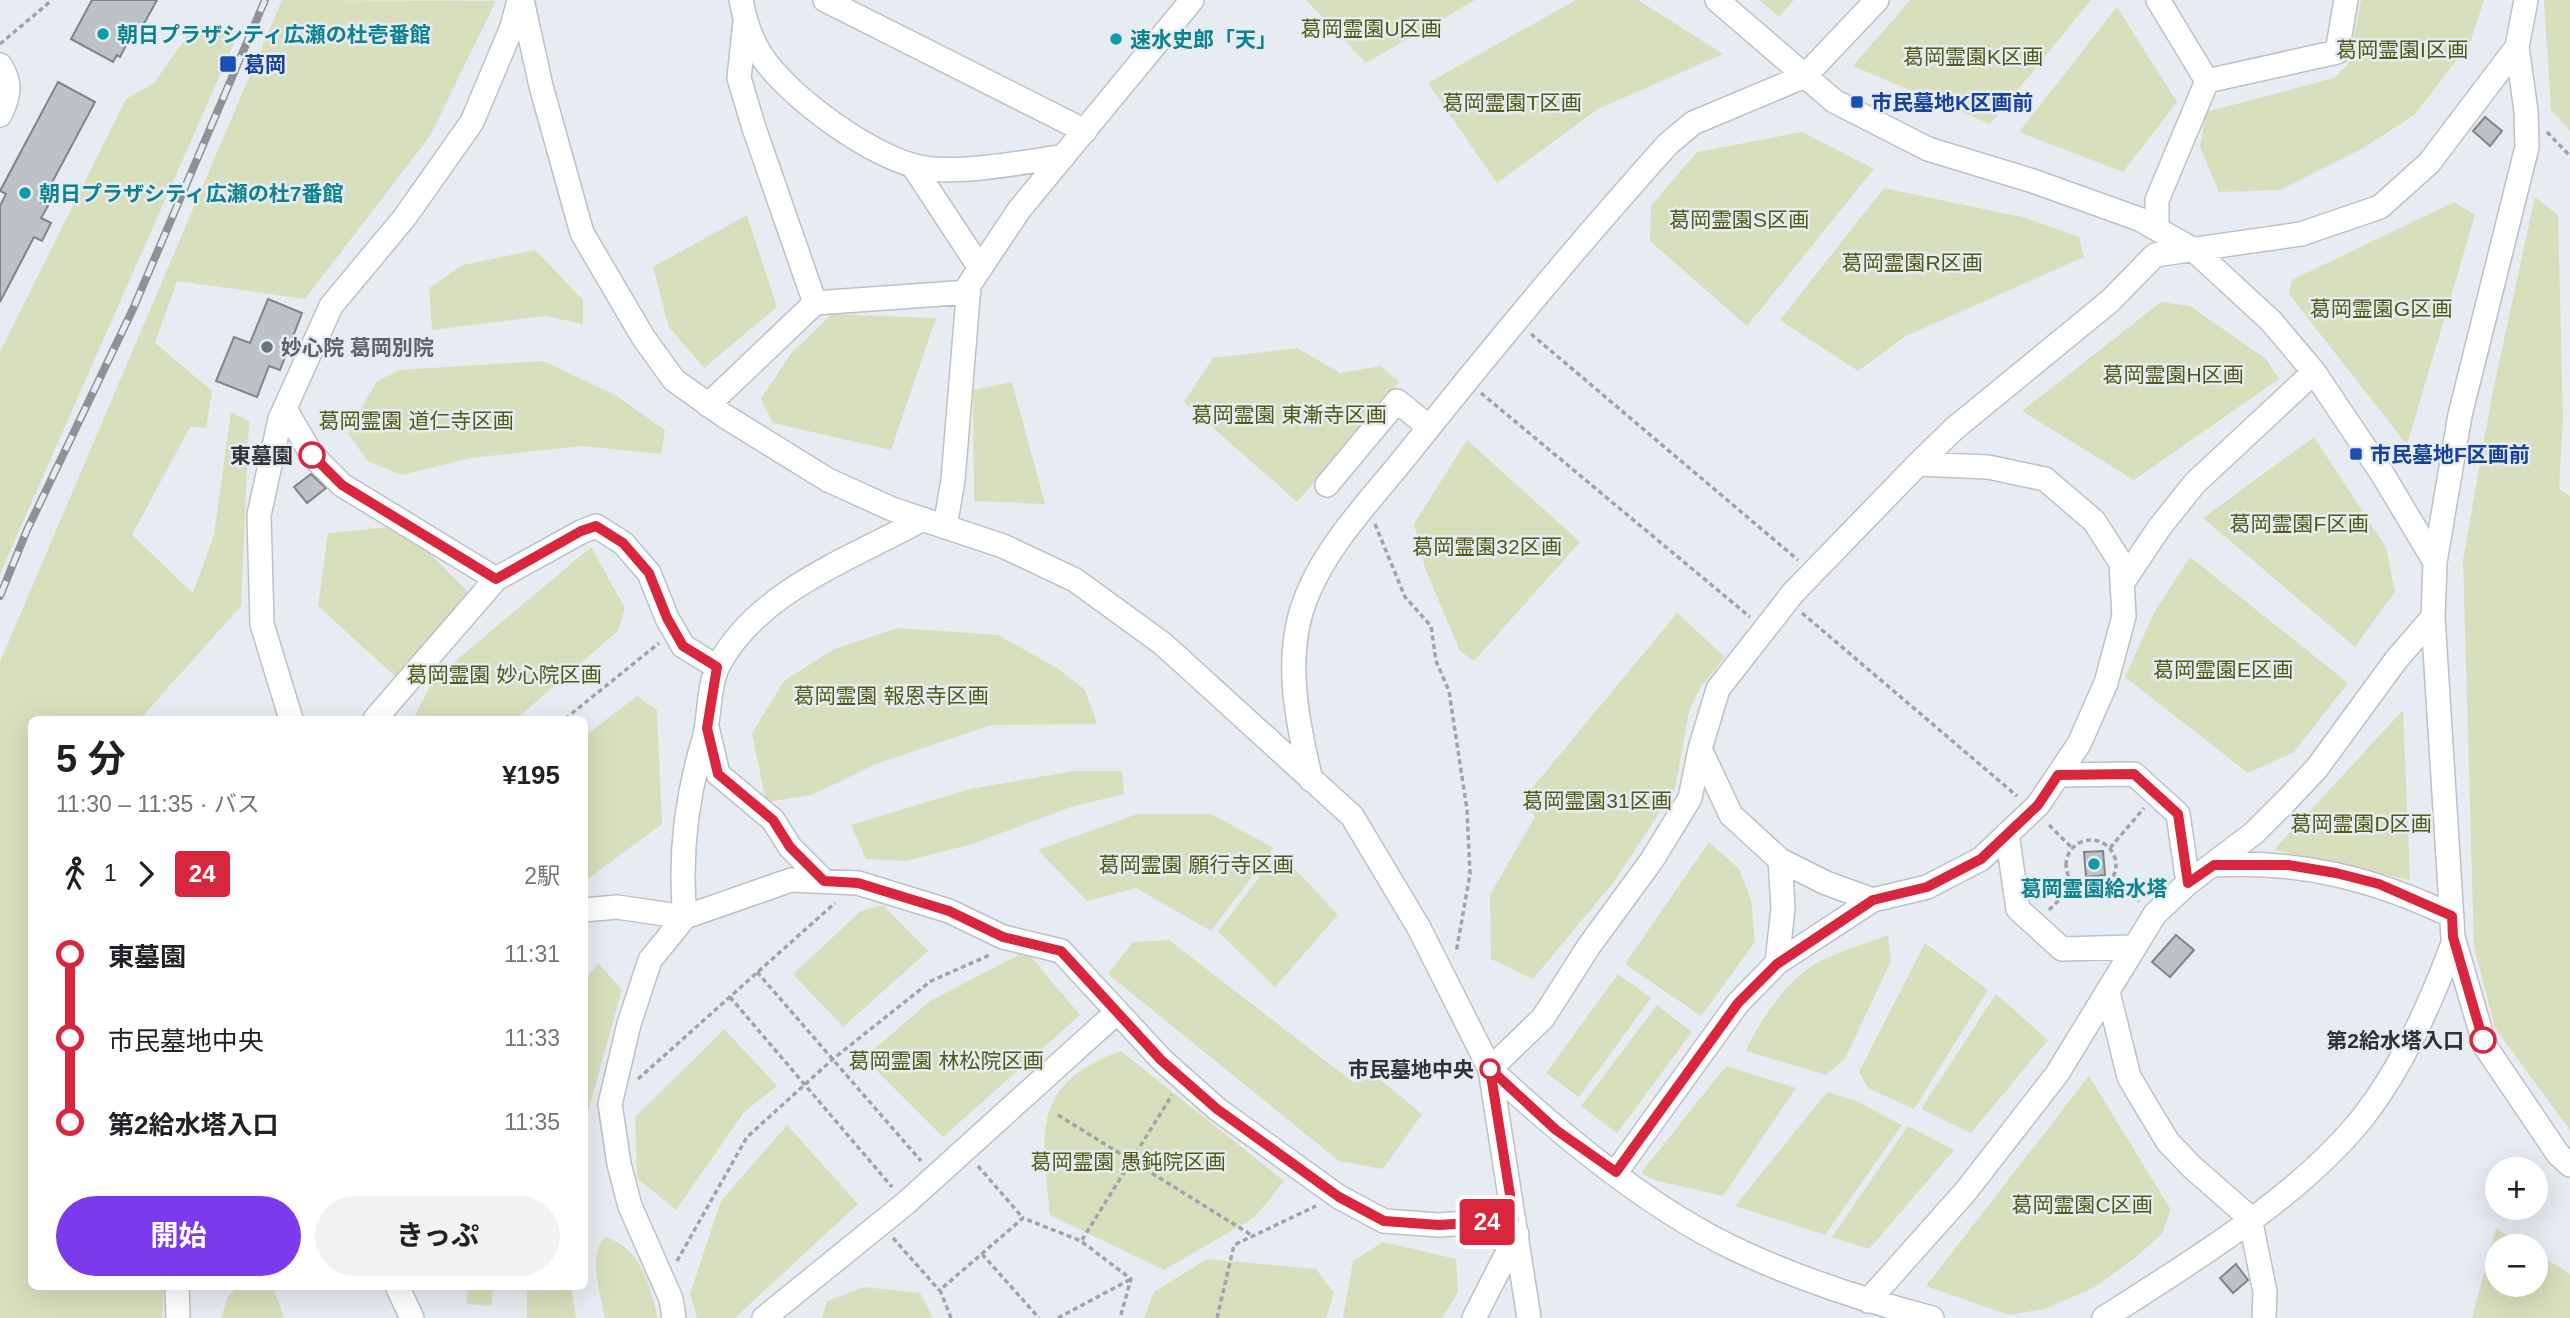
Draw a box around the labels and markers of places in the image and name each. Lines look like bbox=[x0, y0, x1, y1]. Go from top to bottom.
place label: 朝日プラザシティ広瀬の杜壱番館 bbox=[117, 23, 431, 46]
marker: 朝日プラザシティ広瀬の杜壱番館 bbox=[95, 26, 111, 42]
place label: 速水史郎「天」 bbox=[1130, 28, 1277, 51]
marker: 速水史郎「天」 bbox=[1108, 31, 1124, 47]
place label: 葛岡 bbox=[244, 53, 286, 76]
marker: 葛岡 bbox=[218, 54, 238, 74]
place label: 市民墓地K区画前 bbox=[1871, 91, 2033, 114]
marker: 市民墓地K区画前 bbox=[1849, 94, 1865, 110]
place label: 朝日プラザシティ広瀬の杜7番館 bbox=[39, 182, 343, 205]
marker: 朝日プラザシティ広瀬の杜7番館 bbox=[17, 185, 33, 201]
place label: 妙心院 葛岡別院 bbox=[281, 336, 434, 359]
marker: 妙心院 葛岡別院 bbox=[259, 339, 275, 355]
marker: 東墓園 bbox=[299, 442, 325, 468]
place label: 市民墓地F区画前 bbox=[2370, 443, 2530, 466]
place label: 東墓園 bbox=[230, 444, 293, 467]
marker: 市民墓地F区画前 bbox=[2348, 446, 2364, 462]
marker: 葛岡霊園給水塔 bbox=[2086, 856, 2102, 872]
place label: 葛岡霊園給水塔 bbox=[2021, 877, 2168, 900]
marker: 第2給水塔入口 bbox=[2470, 1027, 2496, 1053]
place label: 第2給水塔入口 bbox=[2326, 1029, 2464, 1052]
place label: 市民墓地中央 bbox=[1348, 1058, 1474, 1081]
marker: 市民墓地中央 bbox=[1480, 1059, 1500, 1079]

